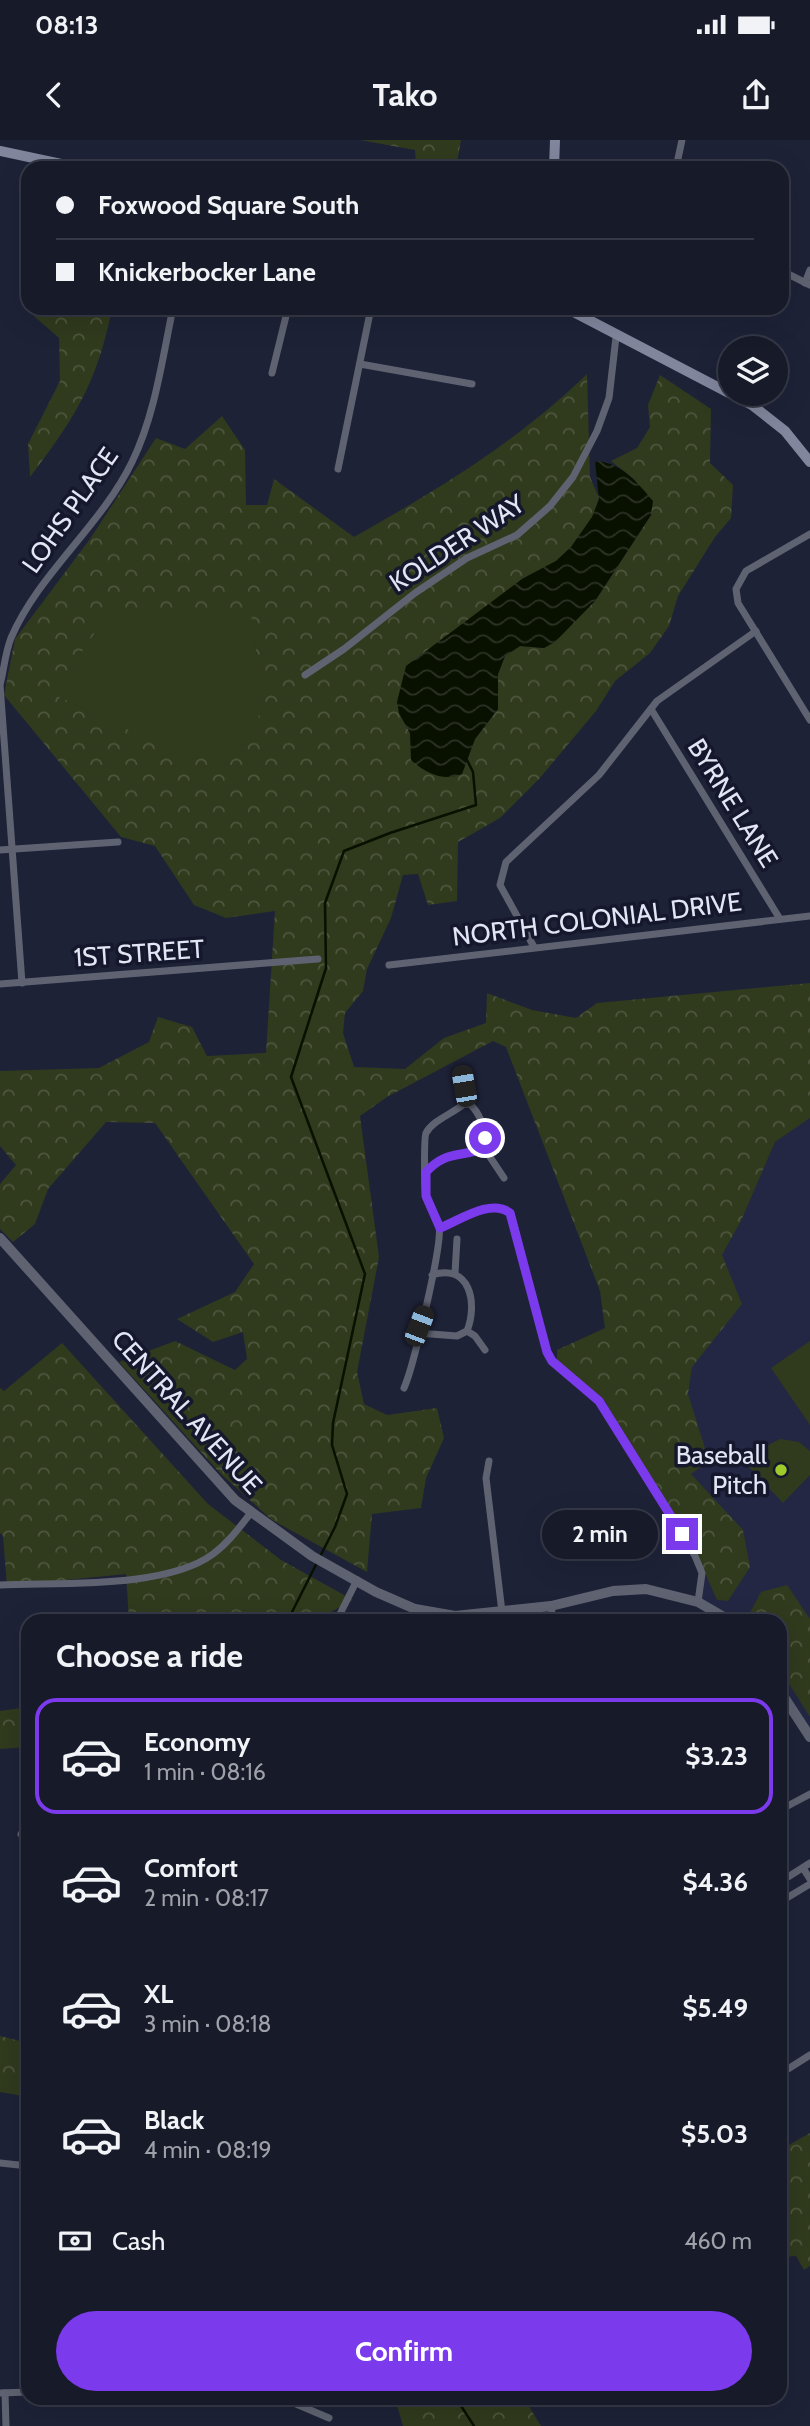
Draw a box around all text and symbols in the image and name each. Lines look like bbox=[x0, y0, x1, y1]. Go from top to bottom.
text: 08:13 bbox=[35, 9, 98, 41]
text: Tako bbox=[372, 75, 438, 114]
icon: back bbox=[35, 76, 73, 114]
icon: share bbox=[737, 76, 775, 114]
text: Foxwood Square South bbox=[98, 189, 359, 221]
text: Knickerbocker Lane bbox=[98, 256, 316, 288]
map controls bbox=[718, 336, 788, 406]
button: layers bbox=[718, 336, 788, 406]
street label: LOHS PLACE bbox=[15, 441, 125, 579]
street label: KOLDER WAY bbox=[383, 487, 531, 599]
street label: BYRNE LANE bbox=[681, 733, 785, 873]
street label: NORTH COLONIAL DRIVE bbox=[451, 885, 743, 953]
street label: 1ST STREET bbox=[73, 932, 205, 974]
car bbox=[451, 1063, 478, 1109]
route start bbox=[469, 1122, 501, 1154]
car bbox=[402, 1303, 437, 1349]
street label: CENTRAL AVENUE bbox=[105, 1323, 269, 1501]
place label: Baseball Pitch bbox=[676, 1439, 767, 1501]
marker: Baseball Pitch bbox=[773, 1462, 789, 1478]
callout: 2 min bbox=[542, 1510, 658, 1558]
route end bbox=[666, 1518, 698, 1550]
text: 2 min bbox=[572, 1520, 628, 1548]
text: Choose a ride bbox=[56, 1636, 243, 1675]
icon: car bbox=[60, 1725, 123, 1788]
text: Economy bbox=[144, 1726, 250, 1758]
text: $3.23 bbox=[685, 1740, 748, 1772]
text: 1 min · 08:16 bbox=[144, 1758, 266, 1786]
icon: car bbox=[60, 1851, 123, 1914]
text: Comfort bbox=[144, 1852, 238, 1884]
text: $4.36 bbox=[682, 1866, 748, 1898]
text: 2 min · 08:17 bbox=[144, 1884, 269, 1912]
icon: car bbox=[60, 1977, 123, 2040]
text: XL bbox=[144, 1978, 173, 2010]
text: $5.49 bbox=[682, 1992, 748, 2024]
text: 3 min · 08:18 bbox=[144, 2010, 272, 2038]
icon: car bbox=[60, 2103, 123, 2166]
text: Black bbox=[144, 2104, 204, 2136]
text: $5.03 bbox=[681, 2118, 748, 2150]
text: 4 min · 08:19 bbox=[144, 2136, 272, 2164]
icon: cash bbox=[56, 2222, 94, 2260]
text: Cash bbox=[112, 2225, 165, 2257]
text: 460 m bbox=[684, 2227, 752, 2255]
button: Confirm bbox=[56, 2311, 752, 2391]

